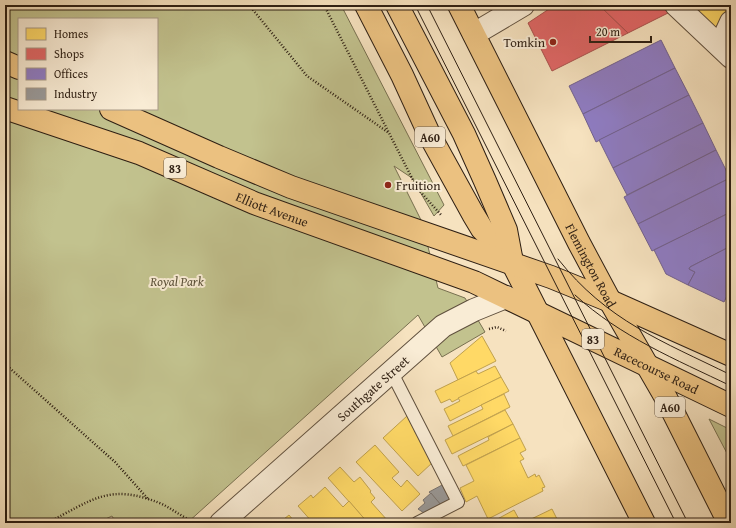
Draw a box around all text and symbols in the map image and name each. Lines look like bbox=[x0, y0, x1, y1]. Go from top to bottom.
legend bbox=[18, 18, 158, 110]
scale bar bbox=[590, 18, 651, 44]
text: 20 m bbox=[596, 23, 620, 40]
text: Homes bbox=[54, 25, 89, 42]
place label: Tomkin bbox=[503, 33, 546, 52]
marker: Tomkin bbox=[548, 37, 558, 47]
text: Shops bbox=[54, 45, 84, 62]
text: Offices bbox=[54, 65, 88, 82]
text: Industry bbox=[54, 85, 97, 102]
road number: A60 bbox=[415, 127, 445, 147]
road number: 83 bbox=[164, 158, 186, 178]
place label: Fruition bbox=[396, 176, 441, 195]
marker: Fruition bbox=[383, 180, 393, 190]
street label: Elliott Avenue bbox=[233, 187, 311, 231]
street label: Flemington Road bbox=[561, 220, 621, 311]
park label: Royal Park bbox=[149, 272, 204, 291]
road number: 83 bbox=[582, 329, 604, 349]
street label: Racecourse Road bbox=[611, 342, 702, 398]
street label: Southgate Street bbox=[332, 351, 414, 426]
road number: A60 bbox=[655, 397, 685, 417]

